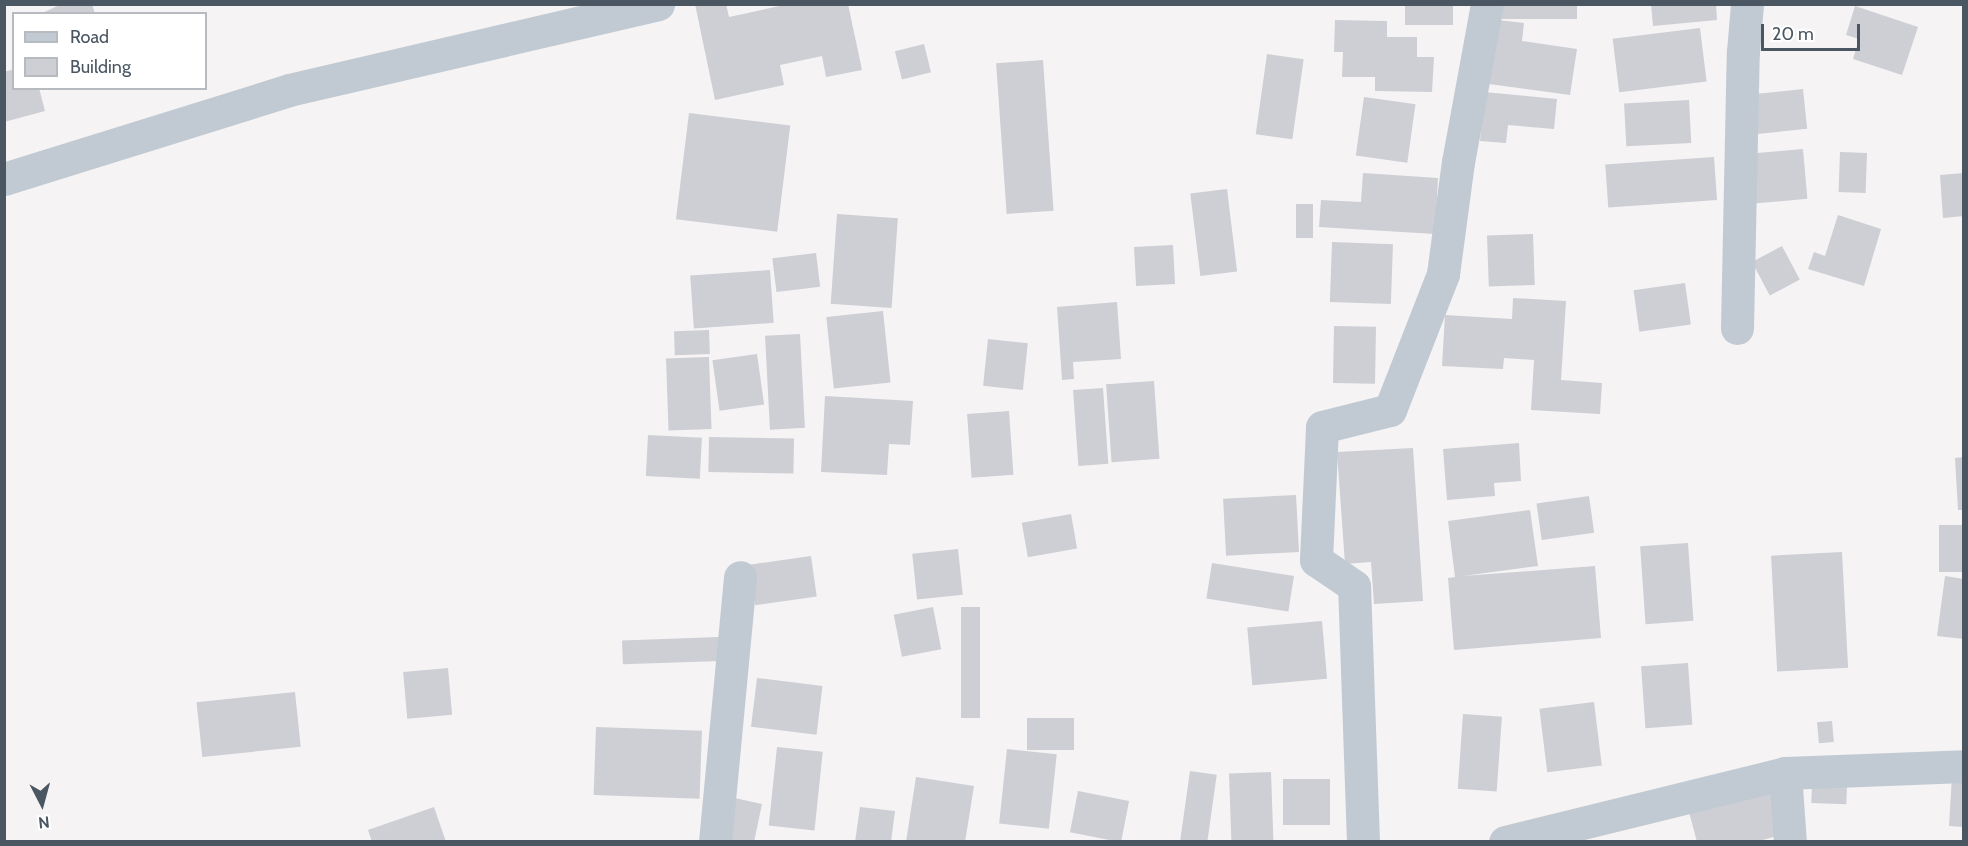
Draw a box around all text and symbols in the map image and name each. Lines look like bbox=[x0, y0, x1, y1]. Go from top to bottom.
legend bbox=[12, 12, 207, 90]
scale bar bbox=[1764, 12, 1863, 50]
text: 20 m bbox=[1772, 23, 1814, 45]
text: Road bbox=[70, 26, 109, 48]
text: Building bbox=[70, 56, 131, 78]
north arrow bbox=[12, 774, 72, 834]
text: N bbox=[37, 812, 51, 832]

